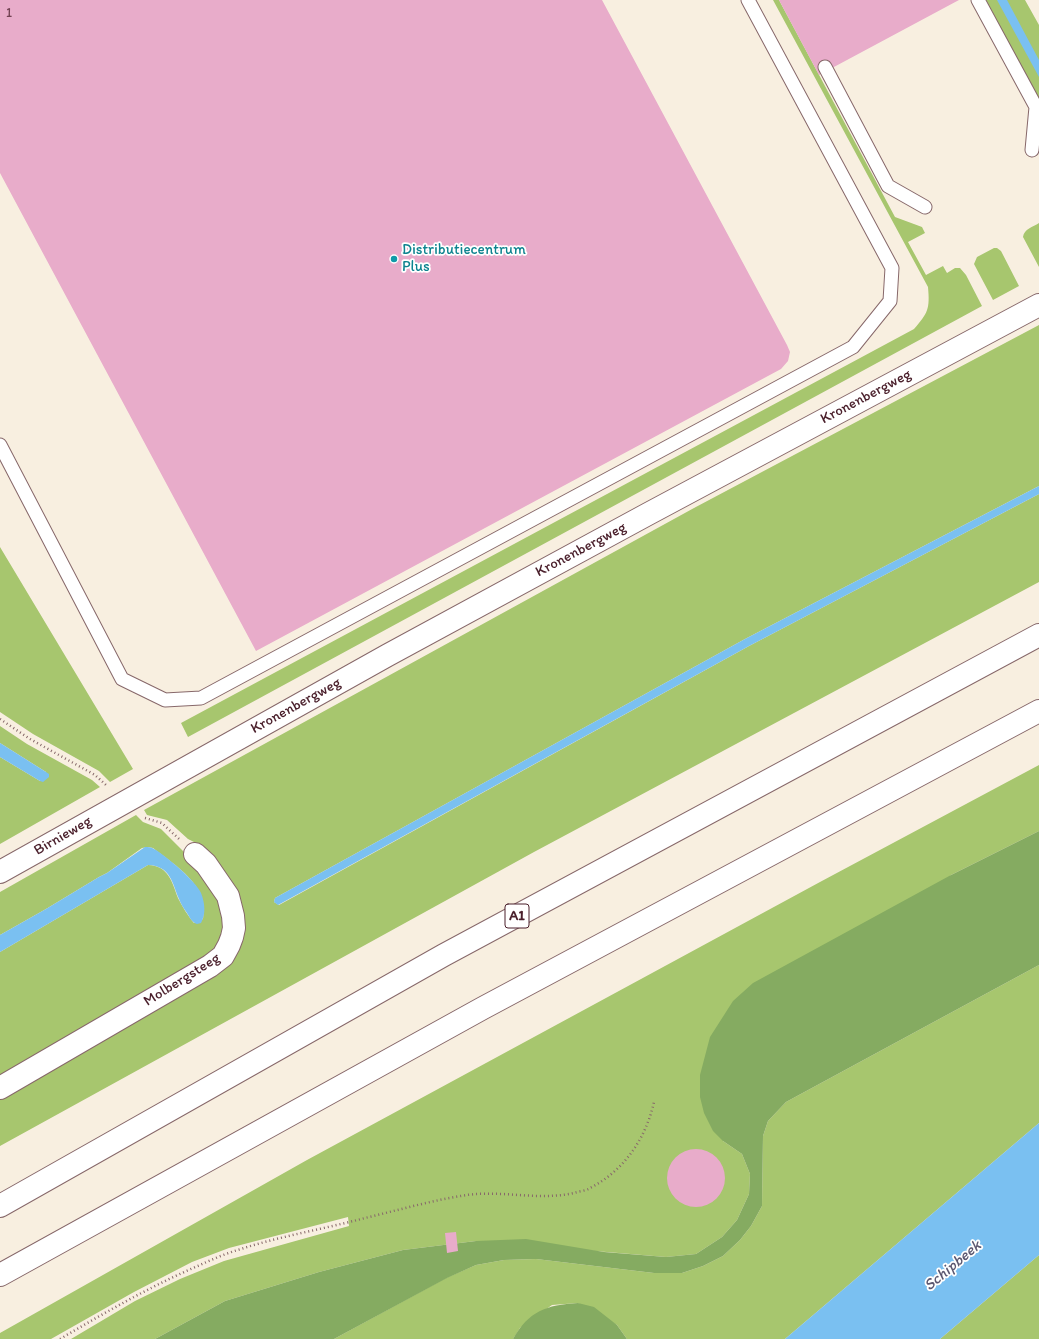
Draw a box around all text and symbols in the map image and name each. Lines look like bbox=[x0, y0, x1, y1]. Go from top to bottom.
house number: 1 bbox=[6, 6, 12, 22]
place label: Distributiecentrum Plus bbox=[402, 241, 526, 276]
marker: Distributiecentrum Plus bbox=[389, 254, 399, 264]
street label: Kronenbergweg bbox=[818, 366, 914, 428]
street label: Kronenbergweg bbox=[533, 519, 629, 581]
street label: Kronenbergweg bbox=[248, 674, 344, 738]
street label: Birnieweg bbox=[31, 812, 95, 860]
road number: A1 bbox=[505, 904, 529, 928]
street label: Molbergsteeg bbox=[140, 949, 224, 1011]
water label: Schipbeek bbox=[920, 1236, 986, 1296]

